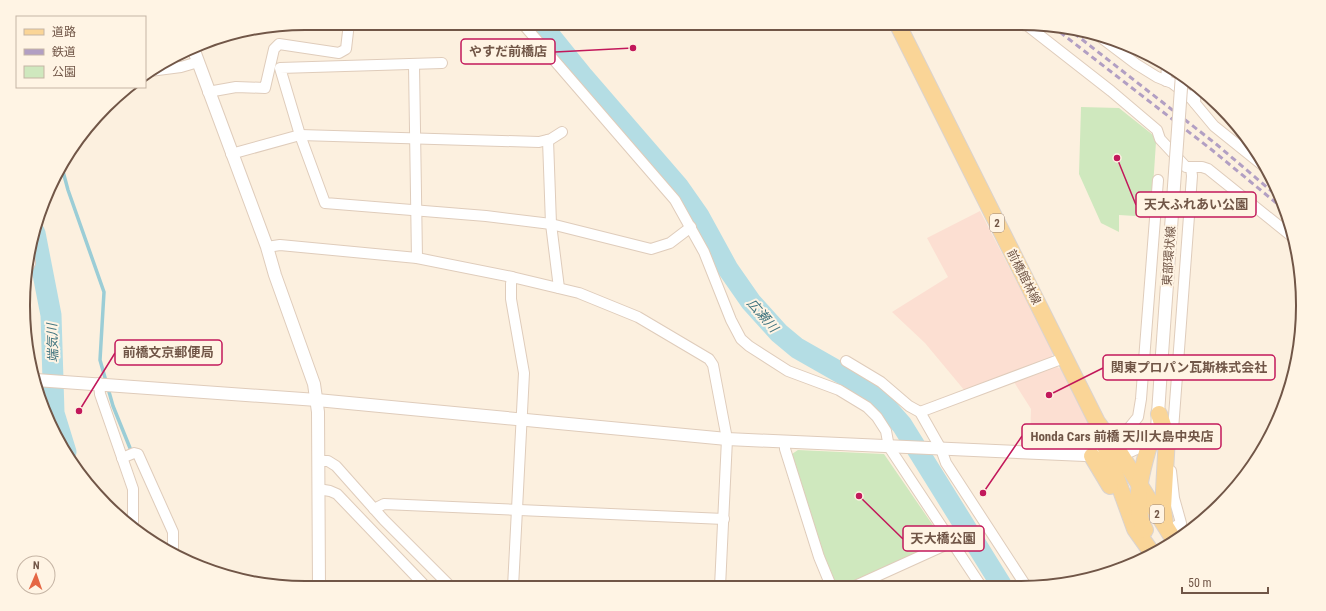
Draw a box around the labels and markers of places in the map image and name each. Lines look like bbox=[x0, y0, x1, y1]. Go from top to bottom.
callout: やすだ前橋店 bbox=[461, 39, 555, 64]
callout: 天大ふれあい公園 bbox=[1136, 192, 1256, 217]
callout: 前橋文京郵便局 bbox=[115, 340, 222, 365]
callout: 関東プロパン瓦斯株式会社 bbox=[1103, 355, 1275, 380]
callout: Honda Cars 前橋 天川大島中央店 bbox=[1022, 424, 1221, 449]
callout: 天大橋公園 bbox=[903, 526, 984, 551]

